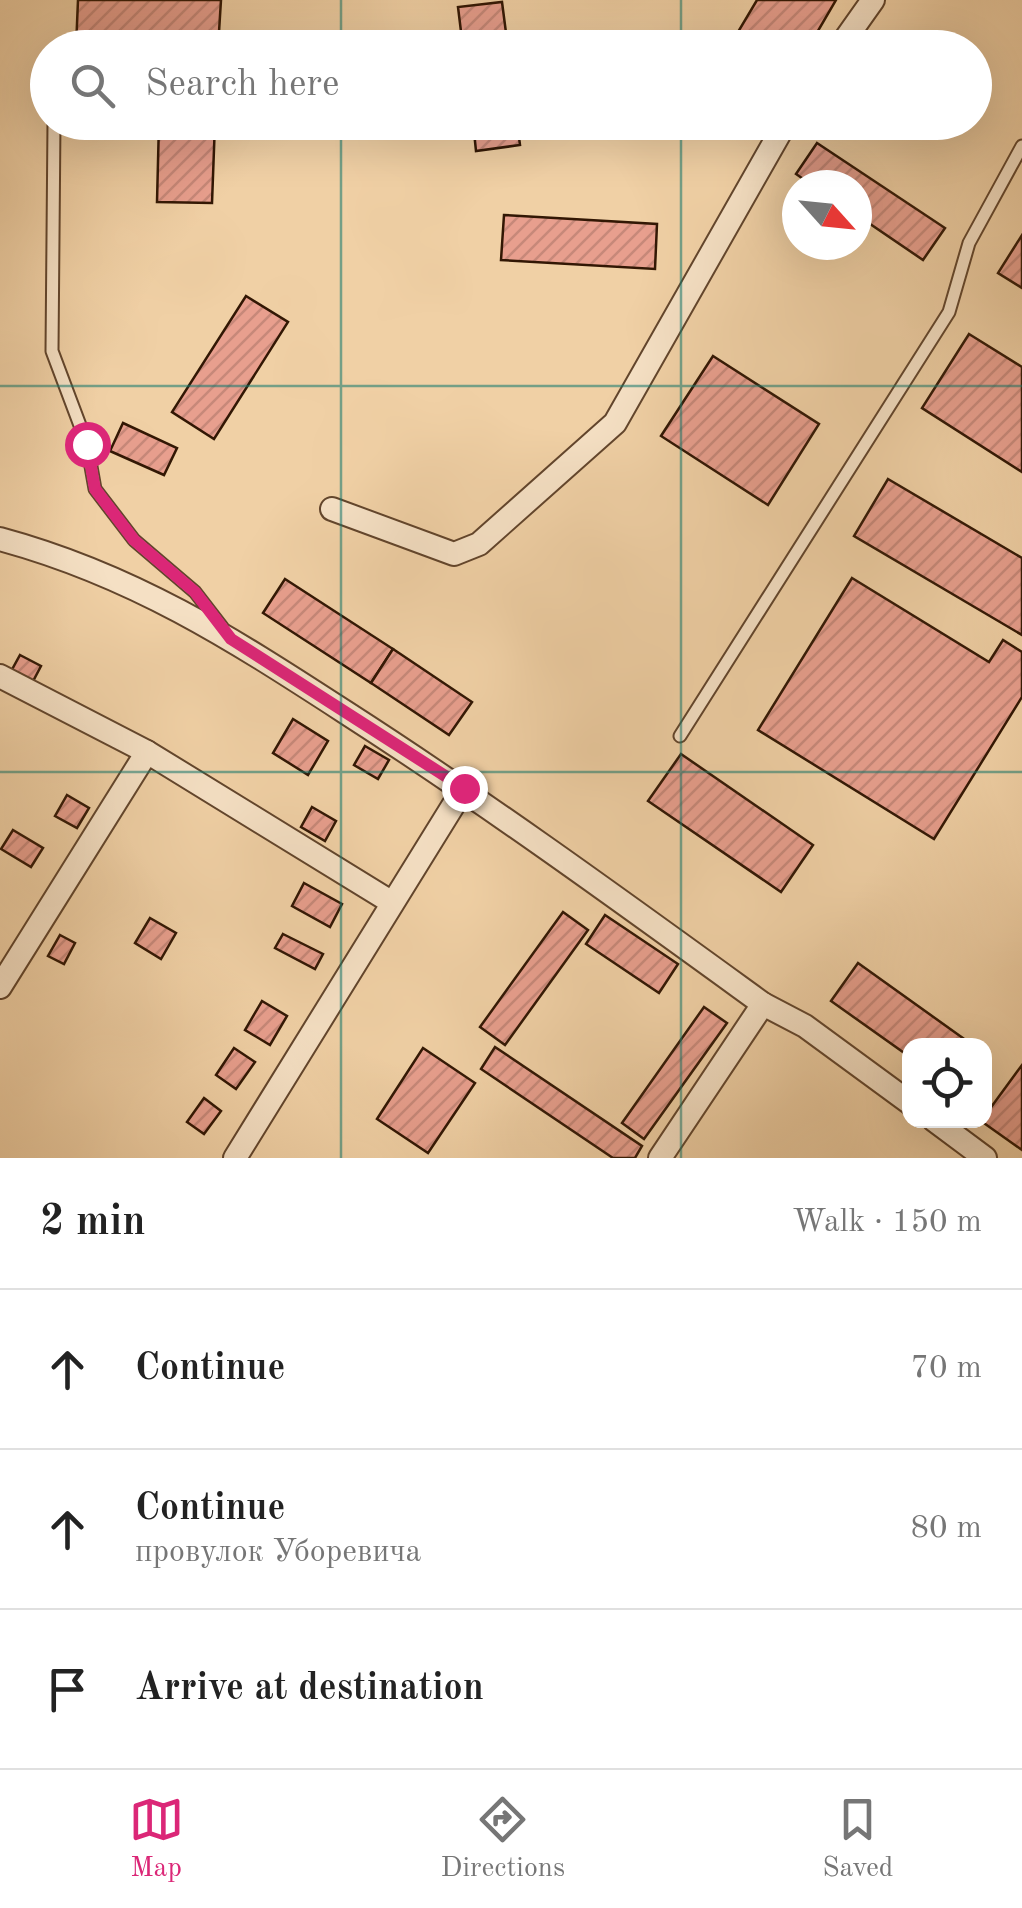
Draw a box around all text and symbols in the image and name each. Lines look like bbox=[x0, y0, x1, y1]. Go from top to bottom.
search box bbox=[30, 30, 992, 140]
icon: search bbox=[65, 58, 120, 113]
text: Search here bbox=[145, 66, 340, 104]
north arrow bbox=[782, 170, 872, 260]
route start bbox=[65, 422, 111, 468]
route end bbox=[442, 766, 488, 812]
map controls bbox=[902, 1038, 992, 1128]
button: locate bbox=[902, 1038, 992, 1128]
text: 2 min bbox=[40, 1202, 146, 1244]
text: Walk · 150 m bbox=[792, 1207, 982, 1239]
icon: ahead bbox=[40, 1342, 95, 1397]
text: Continue bbox=[135, 1350, 285, 1388]
text: 70 m bbox=[911, 1353, 982, 1385]
text: Continue bbox=[135, 1490, 285, 1528]
icon: ahead bbox=[40, 1502, 95, 1557]
text: 80 m bbox=[911, 1513, 982, 1545]
text: провулок Уборевича bbox=[135, 1537, 421, 1569]
icon: arrive bbox=[40, 1662, 95, 1717]
text: Arrive at destination bbox=[135, 1670, 484, 1708]
tab: Map bbox=[129, 1792, 184, 1887]
tab: Directions bbox=[441, 1792, 565, 1887]
tab: Saved bbox=[822, 1792, 893, 1887]

